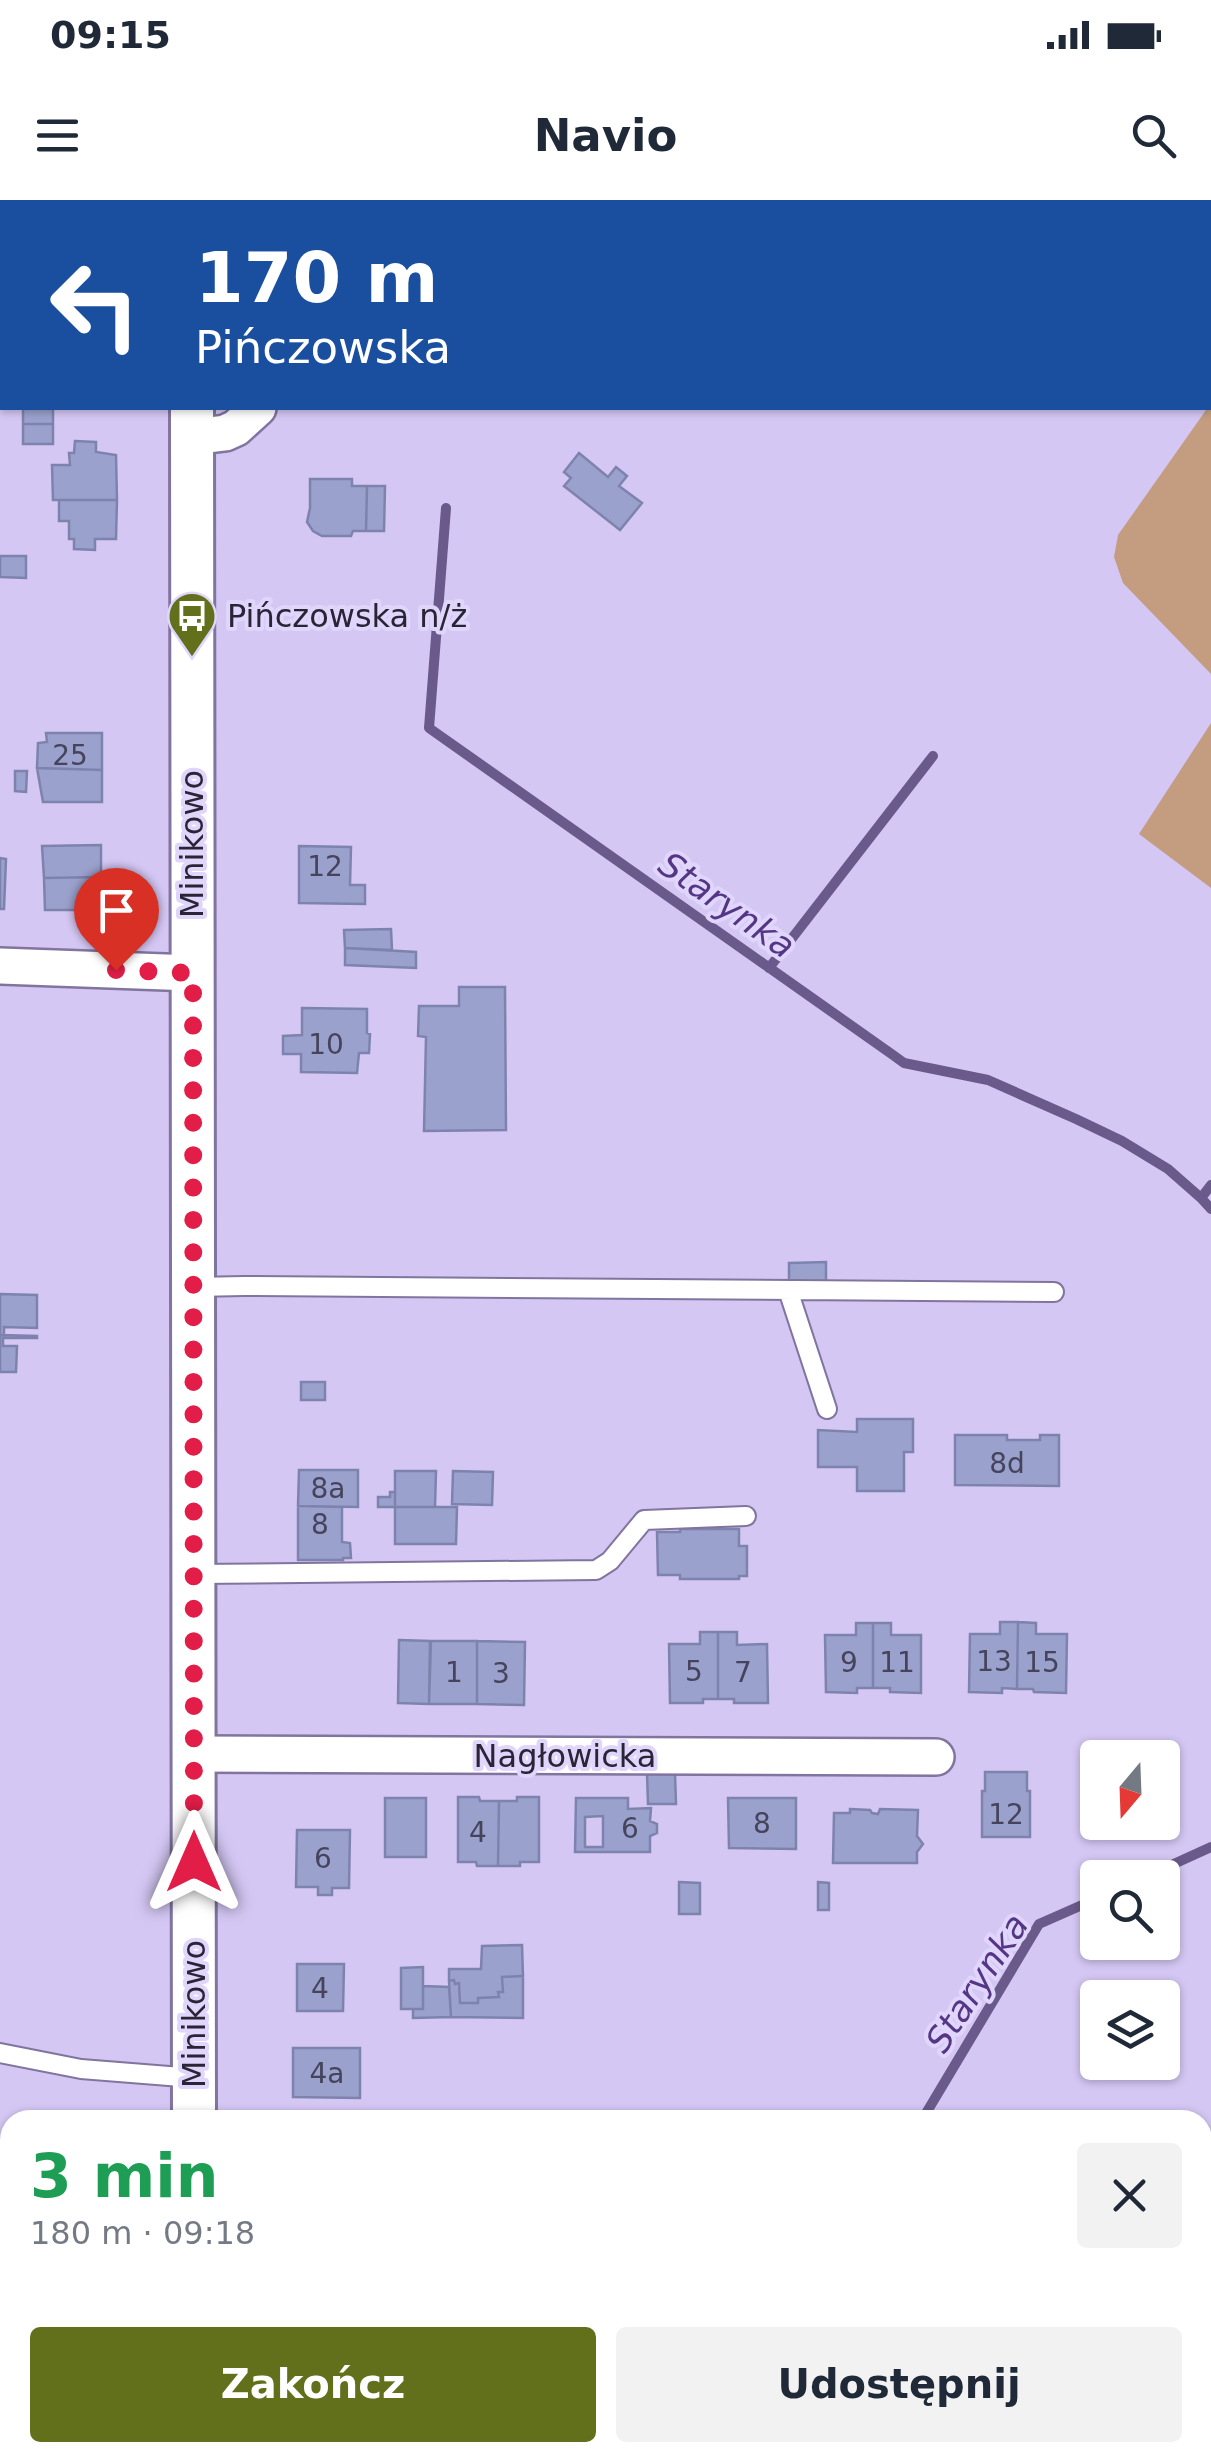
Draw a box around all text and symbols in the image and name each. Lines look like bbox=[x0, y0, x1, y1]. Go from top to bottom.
text: 09:15 bbox=[50, 13, 171, 57]
icon: menu bbox=[30, 108, 85, 163]
icon: search bbox=[1126, 108, 1181, 163]
text: Navio bbox=[534, 109, 677, 162]
text: 170 m bbox=[195, 237, 438, 319]
icon: left bbox=[30, 240, 160, 370]
text: Pińczowska bbox=[195, 321, 451, 374]
bus stop icon: Pińczowska n/ż bbox=[166, 590, 218, 658]
place label: Pińczowska n/ż bbox=[227, 597, 467, 635]
house number: 25 bbox=[52, 739, 88, 772]
street label: Minikowo bbox=[173, 770, 211, 918]
water label: Starynka bbox=[651, 844, 803, 966]
house number: 12 bbox=[307, 850, 343, 883]
pin bbox=[74, 868, 159, 971]
icon: arrive bbox=[89, 883, 144, 938]
house number: 10 bbox=[308, 1028, 344, 1061]
house number: 8d bbox=[989, 1447, 1025, 1480]
house number: 8a bbox=[311, 1472, 345, 1505]
house number: 8 bbox=[311, 1508, 329, 1541]
house number: 13 bbox=[976, 1645, 1012, 1678]
house number: 9 bbox=[840, 1646, 858, 1679]
house number: 11 bbox=[879, 1646, 915, 1679]
house number: 15 bbox=[1024, 1646, 1060, 1679]
house number: 5 bbox=[685, 1655, 703, 1688]
house number: 1 bbox=[445, 1656, 463, 1689]
house number: 7 bbox=[734, 1656, 752, 1689]
house number: 3 bbox=[492, 1657, 510, 1690]
street label: Nagłowicka bbox=[474, 1737, 656, 1775]
north arrow bbox=[1080, 1740, 1180, 1840]
map controls bbox=[1080, 1740, 1180, 2080]
house number: 12 bbox=[988, 1798, 1024, 1831]
house number: 8 bbox=[753, 1807, 771, 1840]
position arrow bbox=[142, 1810, 246, 1914]
house number: 6 bbox=[621, 1812, 639, 1845]
house number: 4 bbox=[469, 1816, 487, 1849]
house number: 6 bbox=[314, 1842, 332, 1875]
button: search bbox=[1080, 1860, 1180, 1960]
water label: Starynka bbox=[918, 1907, 1036, 2059]
street label: Minikowo bbox=[175, 1940, 213, 2088]
house number: 4 bbox=[311, 1972, 329, 2005]
button: layers bbox=[1080, 1980, 1180, 2080]
house number: 4a bbox=[310, 2057, 344, 2090]
text: 3 min bbox=[30, 2141, 218, 2211]
button: close bbox=[1077, 2143, 1182, 2248]
text: 180 m · 09:18 bbox=[30, 2214, 255, 2252]
button: Zakończ bbox=[30, 2327, 596, 2442]
button: Udostępnij bbox=[616, 2327, 1182, 2442]

